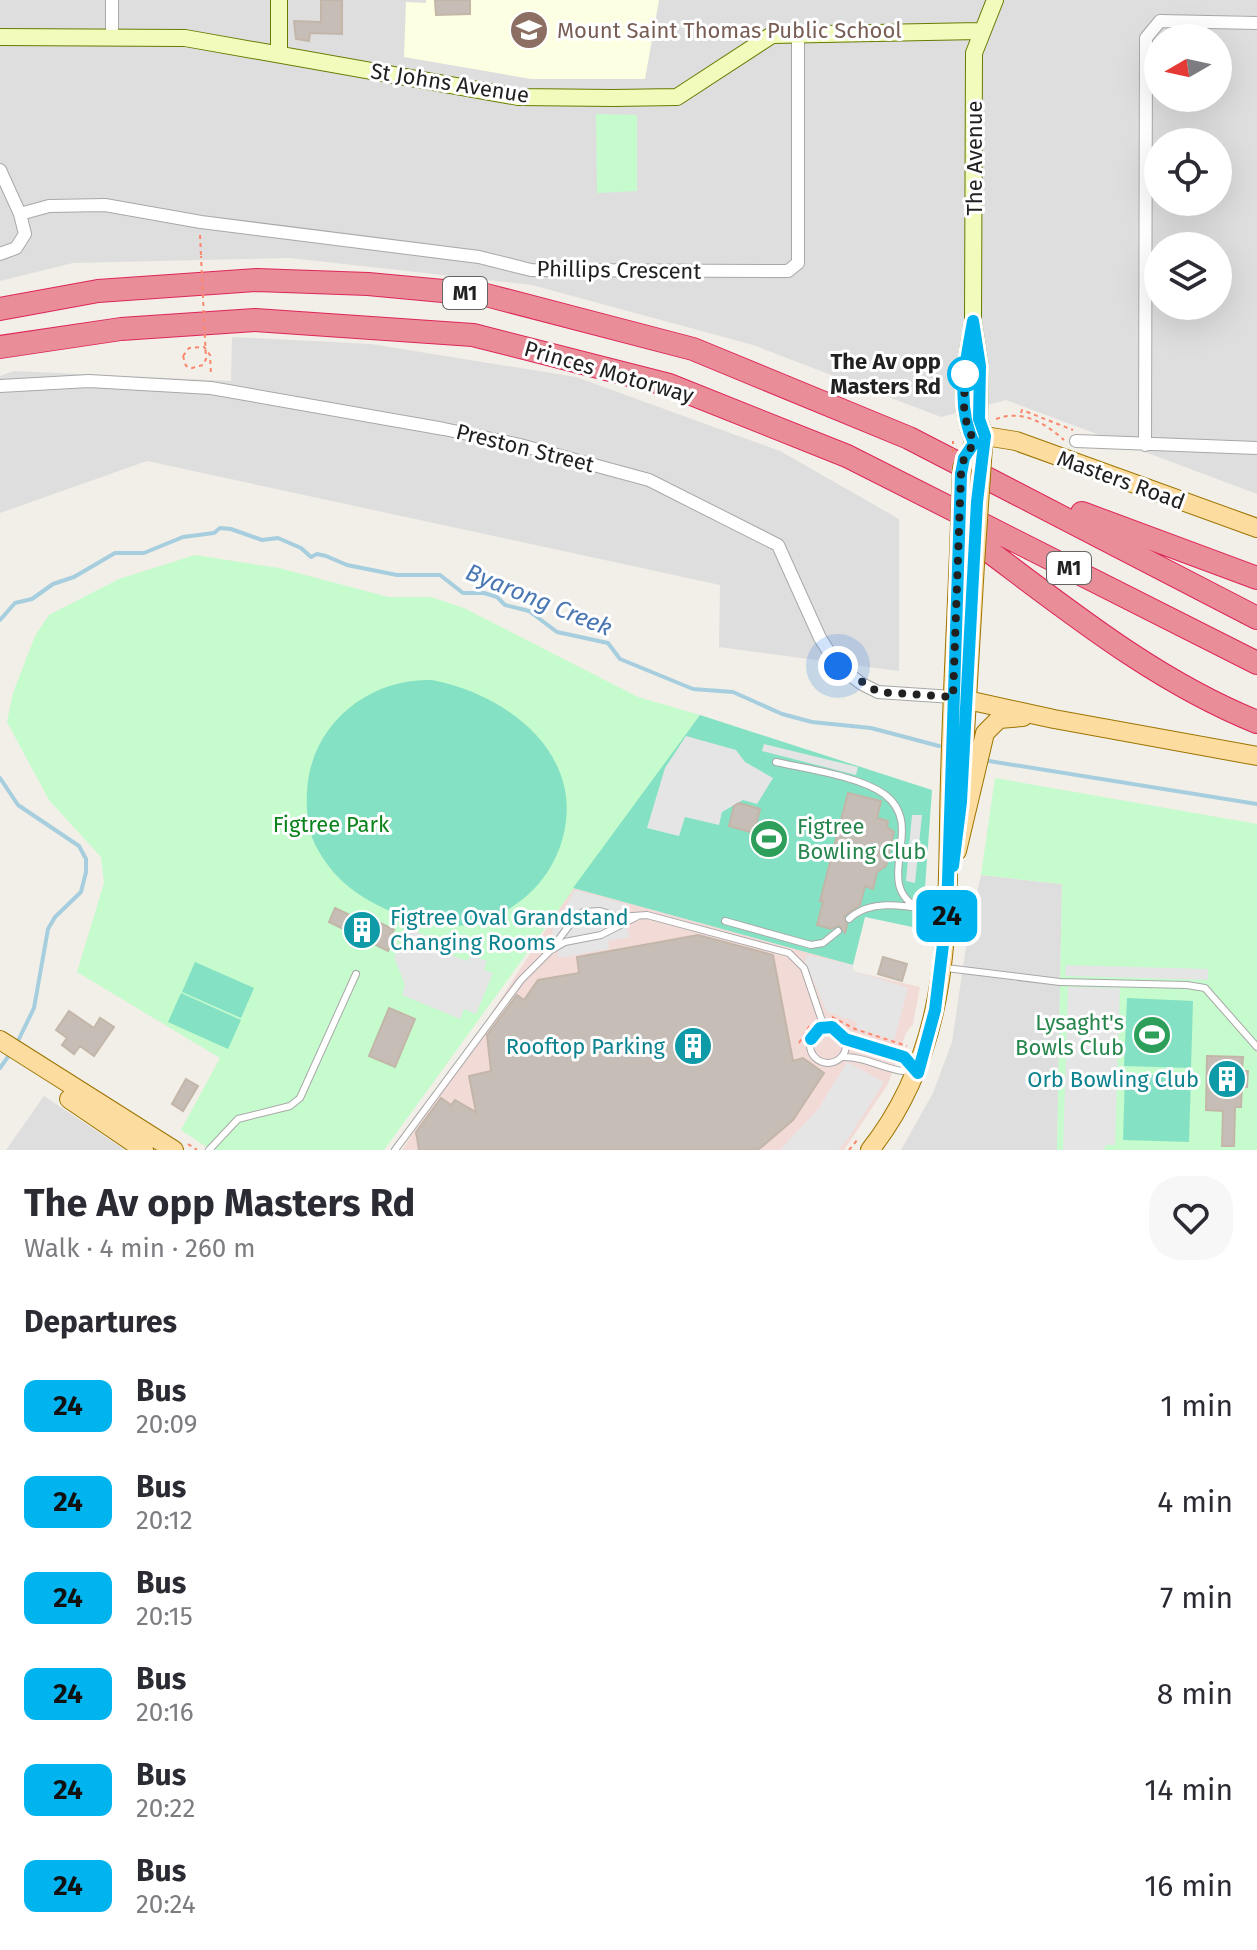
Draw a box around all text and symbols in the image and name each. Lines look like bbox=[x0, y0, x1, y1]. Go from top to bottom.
school or university icon: Mount Saint Thomas Public School bbox=[508, 9, 550, 51]
place label: Mount Saint Thomas Public School bbox=[557, 17, 902, 44]
north arrow bbox=[1144, 24, 1232, 112]
map controls bbox=[1144, 24, 1232, 320]
street label: St Johns Avenue bbox=[369, 57, 531, 109]
street label: The Avenue bbox=[961, 100, 988, 216]
button: locate bbox=[1144, 128, 1232, 216]
button: layers bbox=[1144, 232, 1232, 320]
street label: Phillips Crescent bbox=[536, 255, 702, 285]
road number: M1 bbox=[443, 277, 487, 309]
street label: Princes Motorway bbox=[521, 335, 697, 409]
place label: The Av opp Masters Rd bbox=[830, 348, 941, 400]
marker: The Av opp Masters Rd bbox=[948, 357, 982, 391]
street label: Preston Street bbox=[453, 418, 597, 478]
street label: Masters Road bbox=[1054, 444, 1188, 516]
road number: M1 bbox=[1047, 552, 1091, 584]
water label: Byarong Creek bbox=[462, 558, 616, 642]
your location bbox=[818, 646, 858, 686]
park label: Figtree Park bbox=[273, 811, 390, 838]
place label: Figtree Bowling Club bbox=[797, 813, 926, 865]
sports icon: Figtree Bowling Club bbox=[748, 818, 790, 860]
line badge: 24 bbox=[911, 890, 983, 942]
text: 24 bbox=[932, 899, 962, 932]
place label: Figtree Oval Grandstand Changing Rooms bbox=[390, 904, 629, 956]
building icon: Figtree Oval Grandstand Changing Rooms bbox=[341, 909, 383, 951]
place label: Lysaght's Bowls Club bbox=[1015, 1009, 1124, 1061]
sports icon: Lysaght's Bowls Club bbox=[1131, 1014, 1173, 1056]
building icon: Rooftop Parking bbox=[672, 1025, 714, 1067]
place label: Rooftop Parking bbox=[506, 1033, 666, 1060]
building icon: Orb Bowling Club bbox=[1206, 1058, 1248, 1100]
place label: Orb Bowling Club bbox=[1027, 1066, 1199, 1093]
button: heart bbox=[1149, 1176, 1233, 1260]
text: The Av opp Masters Rd bbox=[24, 1180, 415, 1226]
text: Walk · 4 min · 260 m bbox=[24, 1233, 256, 1264]
text: Departures bbox=[24, 1304, 177, 1340]
text: Bus bbox=[136, 1373, 186, 1409]
text: 1 min bbox=[1160, 1388, 1233, 1424]
text: 24 bbox=[53, 1389, 83, 1422]
text: 20:09 bbox=[136, 1409, 198, 1440]
text: Bus bbox=[136, 1469, 186, 1505]
text: 4 min bbox=[1157, 1484, 1233, 1520]
text: 24 bbox=[53, 1485, 83, 1518]
text: 20:12 bbox=[136, 1505, 193, 1536]
text: Bus bbox=[136, 1565, 186, 1601]
text: 7 min bbox=[1160, 1580, 1233, 1616]
text: 24 bbox=[53, 1581, 83, 1614]
text: 20:15 bbox=[136, 1601, 193, 1632]
text: Bus bbox=[136, 1661, 186, 1697]
text: 8 min bbox=[1157, 1676, 1233, 1712]
text: 24 bbox=[53, 1677, 83, 1710]
text: 20:16 bbox=[136, 1697, 194, 1728]
text: Bus bbox=[136, 1757, 186, 1793]
text: 14 min bbox=[1144, 1772, 1233, 1808]
text: 24 bbox=[53, 1773, 83, 1806]
text: 20:22 bbox=[136, 1793, 195, 1824]
text: Bus bbox=[136, 1853, 186, 1889]
text: 16 min bbox=[1144, 1868, 1233, 1904]
text: 24 bbox=[53, 1869, 83, 1902]
text: 20:24 bbox=[136, 1889, 196, 1920]

